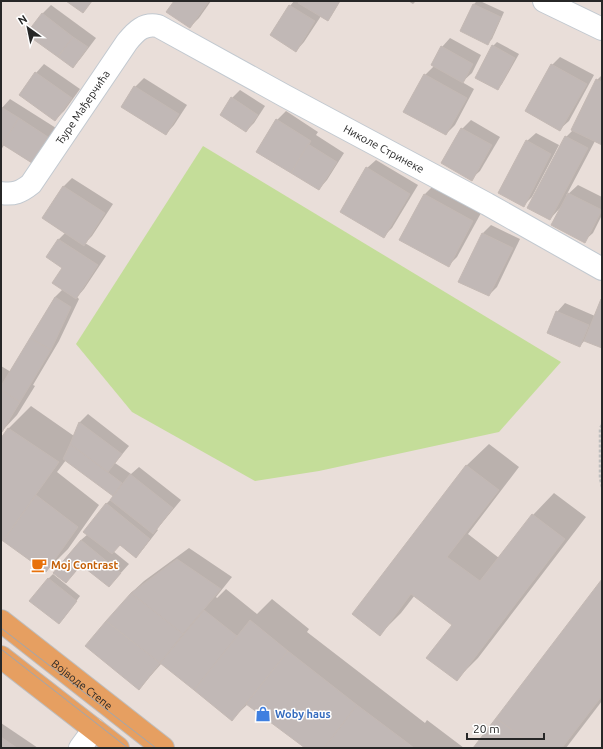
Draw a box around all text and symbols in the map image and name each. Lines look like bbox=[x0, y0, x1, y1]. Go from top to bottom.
north arrow bbox=[8, 8, 48, 48]
text: N bbox=[16, 12, 29, 27]
street label: Ђуре Мађерчића bbox=[54, 68, 112, 147]
street label: Николе Стринеке bbox=[341, 122, 426, 175]
cafe icon: Moj Contrast bbox=[30, 556, 48, 574]
place label: Moj Contrast bbox=[51, 559, 118, 571]
street label: Војводе Степе bbox=[49, 657, 115, 712]
shop icon: Woby haus bbox=[254, 705, 272, 723]
place label: Woby haus bbox=[275, 708, 331, 720]
scale bar bbox=[467, 715, 544, 741]
text: 20 m bbox=[473, 722, 500, 735]

